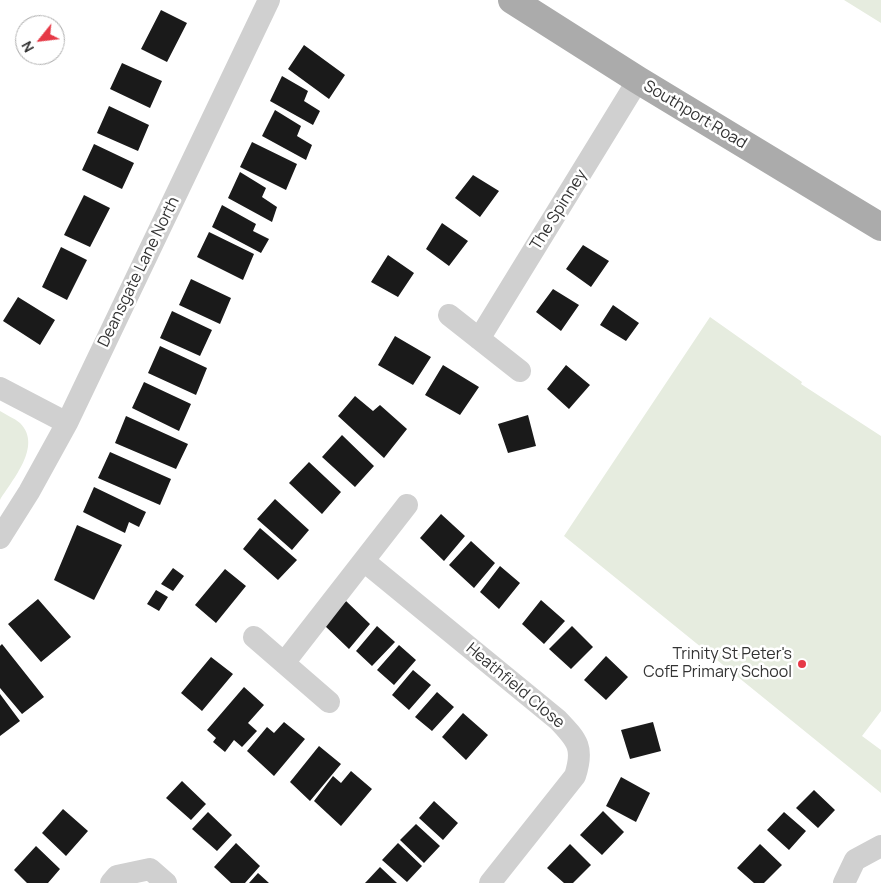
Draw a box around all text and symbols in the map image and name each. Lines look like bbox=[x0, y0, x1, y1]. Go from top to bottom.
north arrow bbox=[15, 15, 65, 65]
text: N bbox=[17, 38, 38, 56]
street label: Southport Road bbox=[640, 77, 750, 153]
street label: The Spinney bbox=[527, 166, 591, 254]
street label: Deansgate Lane North bbox=[94, 194, 184, 350]
street label: Heathfield Close bbox=[462, 639, 568, 733]
place label: Trinity St Peter's CofE Primary School bbox=[643, 645, 792, 683]
marker: Trinity St Peter's CofE Primary School bbox=[796, 658, 808, 670]

